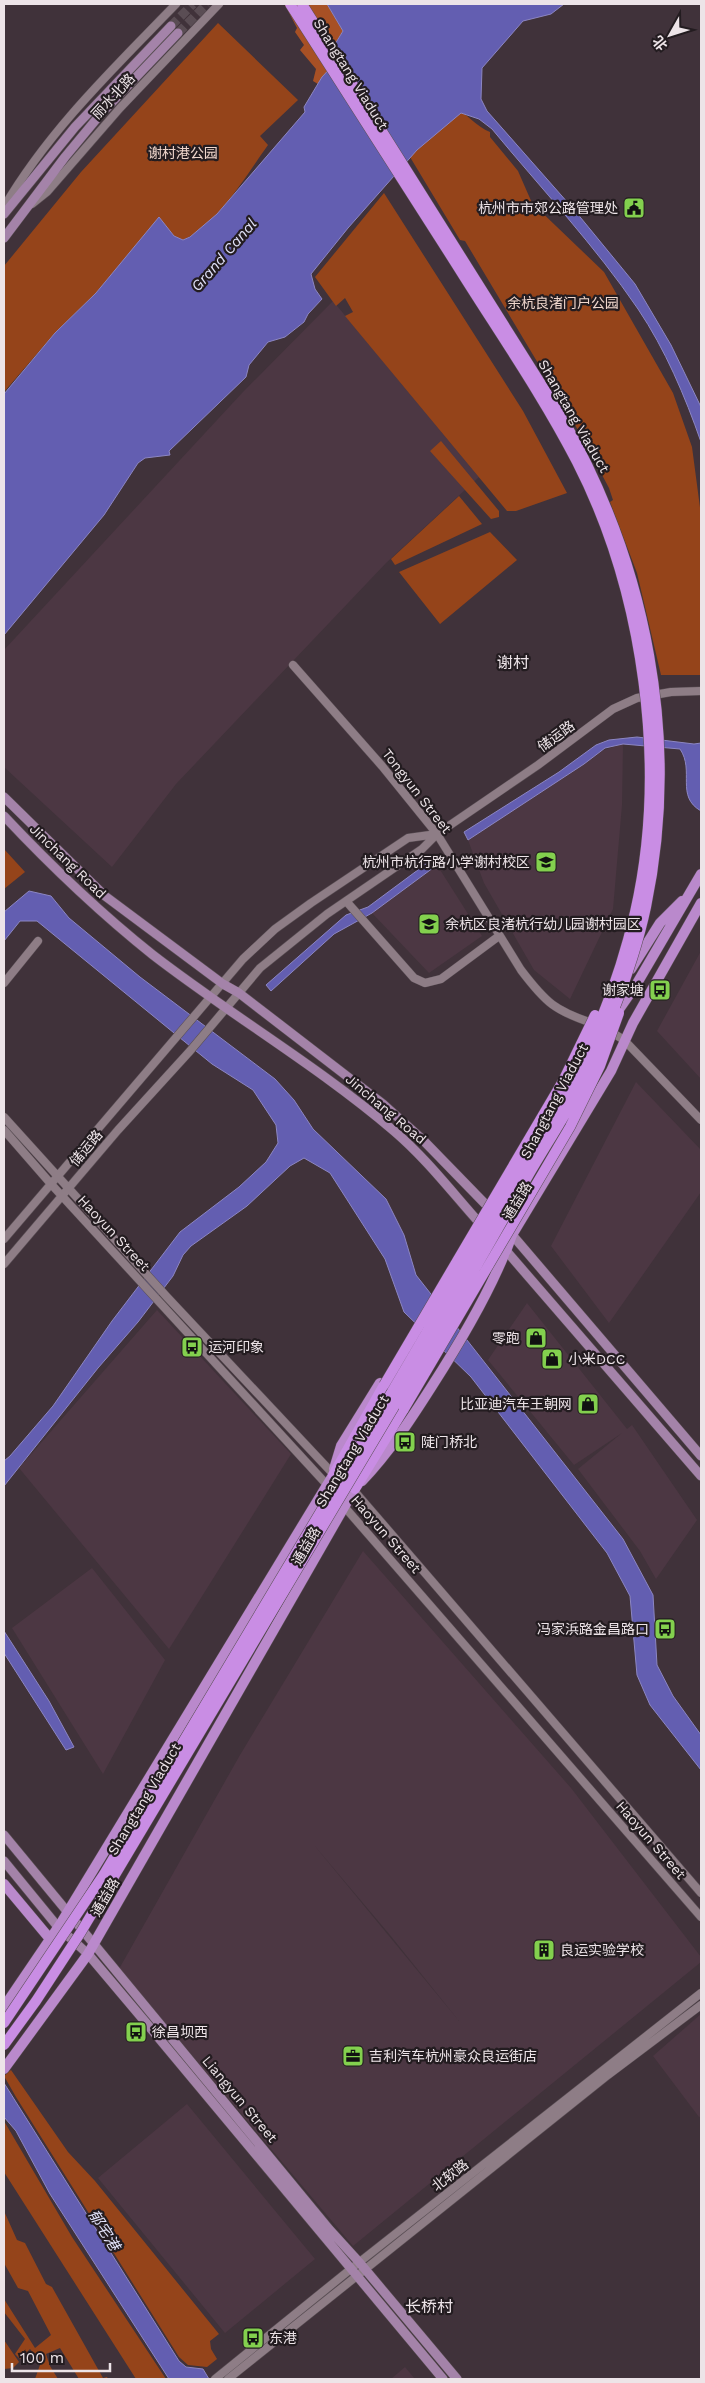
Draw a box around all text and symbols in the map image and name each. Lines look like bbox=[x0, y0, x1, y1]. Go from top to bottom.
north arrow bbox=[645, 10, 695, 60]
street label: Shangtang Viaduct bbox=[310, 16, 392, 133]
text: 北 bbox=[649, 33, 671, 54]
street label: 丽水北路 bbox=[88, 70, 138, 122]
park label: 谢村港公园 bbox=[148, 145, 218, 161]
public building icon: 杭州市市郊公路管理处 bbox=[622, 196, 646, 220]
place label: 杭州市市郊公路管理处 bbox=[478, 200, 618, 216]
water label: Grand Canal bbox=[187, 215, 261, 295]
park label: 余杭良渚门户公园 bbox=[507, 295, 619, 311]
street label: Shangtang Viaduct bbox=[535, 357, 613, 475]
district label: 谢村 bbox=[497, 653, 529, 672]
street label: 储运路 bbox=[534, 717, 578, 755]
street label: Tongyun Street bbox=[379, 746, 455, 837]
street label: Jinchang Road bbox=[27, 821, 109, 901]
school or university icon: 杭州市杭行路小学谢村校区 bbox=[534, 850, 558, 874]
place label: 杭州市杭行路小学谢村校区 bbox=[362, 854, 530, 870]
school or university icon: 余杭区良渚杭行幼儿园谢村园区 bbox=[417, 912, 441, 936]
place label: 余杭区良渚杭行幼儿园谢村园区 bbox=[445, 916, 641, 932]
bus stop icon: 谢家塘 bbox=[648, 978, 672, 1002]
place label: 谢家塘 bbox=[602, 982, 644, 998]
street label: Shangtang Viaduct bbox=[517, 1041, 591, 1161]
street label: Jinchang Road bbox=[343, 1071, 429, 1147]
street label: 储运路 bbox=[66, 1127, 106, 1169]
street label: 通益路 bbox=[499, 1179, 535, 1223]
street label: Haoyun Street bbox=[75, 1192, 153, 1274]
shop icon: 零跑 bbox=[524, 1326, 548, 1350]
place label: 零跑 bbox=[492, 1330, 520, 1346]
bus stop icon: 运河印象 bbox=[180, 1335, 204, 1359]
place label: 运河印象 bbox=[208, 1339, 264, 1355]
shop icon: 小米DCC bbox=[540, 1347, 564, 1371]
place label: 小米DCC bbox=[568, 1351, 625, 1367]
street label: Shangtang Viaduct bbox=[312, 1392, 392, 1510]
shop icon: 比亚迪汽车王朝网 bbox=[576, 1392, 600, 1416]
place label: 比亚迪汽车王朝网 bbox=[460, 1396, 572, 1412]
bus stop icon: 陡门桥北 bbox=[393, 1430, 417, 1454]
place label: 陡门桥北 bbox=[421, 1434, 477, 1450]
street label: Haoyun Street bbox=[348, 1492, 424, 1576]
street label: 通益路 bbox=[289, 1524, 323, 1568]
bus stop icon: 冯家浜路金昌路口 bbox=[653, 1617, 677, 1641]
place label: 冯家浜路金昌路口 bbox=[537, 1621, 649, 1637]
street label: Shangtang Viaduct bbox=[104, 1740, 184, 1858]
street label: Haoyun Street bbox=[613, 1798, 689, 1882]
street label: 通益路 bbox=[88, 1875, 122, 1919]
building icon: 良运实验学校 bbox=[532, 1938, 556, 1962]
place label: 良运实验学校 bbox=[560, 1942, 644, 1958]
bus stop icon: 徐昌坝西 bbox=[124, 2020, 148, 2044]
place label: 徐昌坝西 bbox=[152, 2024, 208, 2040]
office icon: 吉利汽车杭州豪众良运街店 bbox=[341, 2044, 365, 2068]
place label: 吉利汽车杭州豪众良运街店 bbox=[369, 2048, 537, 2064]
street label: Liangyun Street bbox=[199, 2053, 281, 2145]
street label: 北软路 bbox=[429, 2156, 471, 2194]
water label: 郁宅港 bbox=[84, 2206, 125, 2256]
district label: 长桥村 bbox=[405, 2297, 453, 2316]
bus stop icon: 东港 bbox=[241, 2326, 265, 2350]
place label: 东港 bbox=[269, 2330, 297, 2346]
scale bar bbox=[12, 2340, 110, 2372]
text: 100 m bbox=[20, 2349, 64, 2367]

